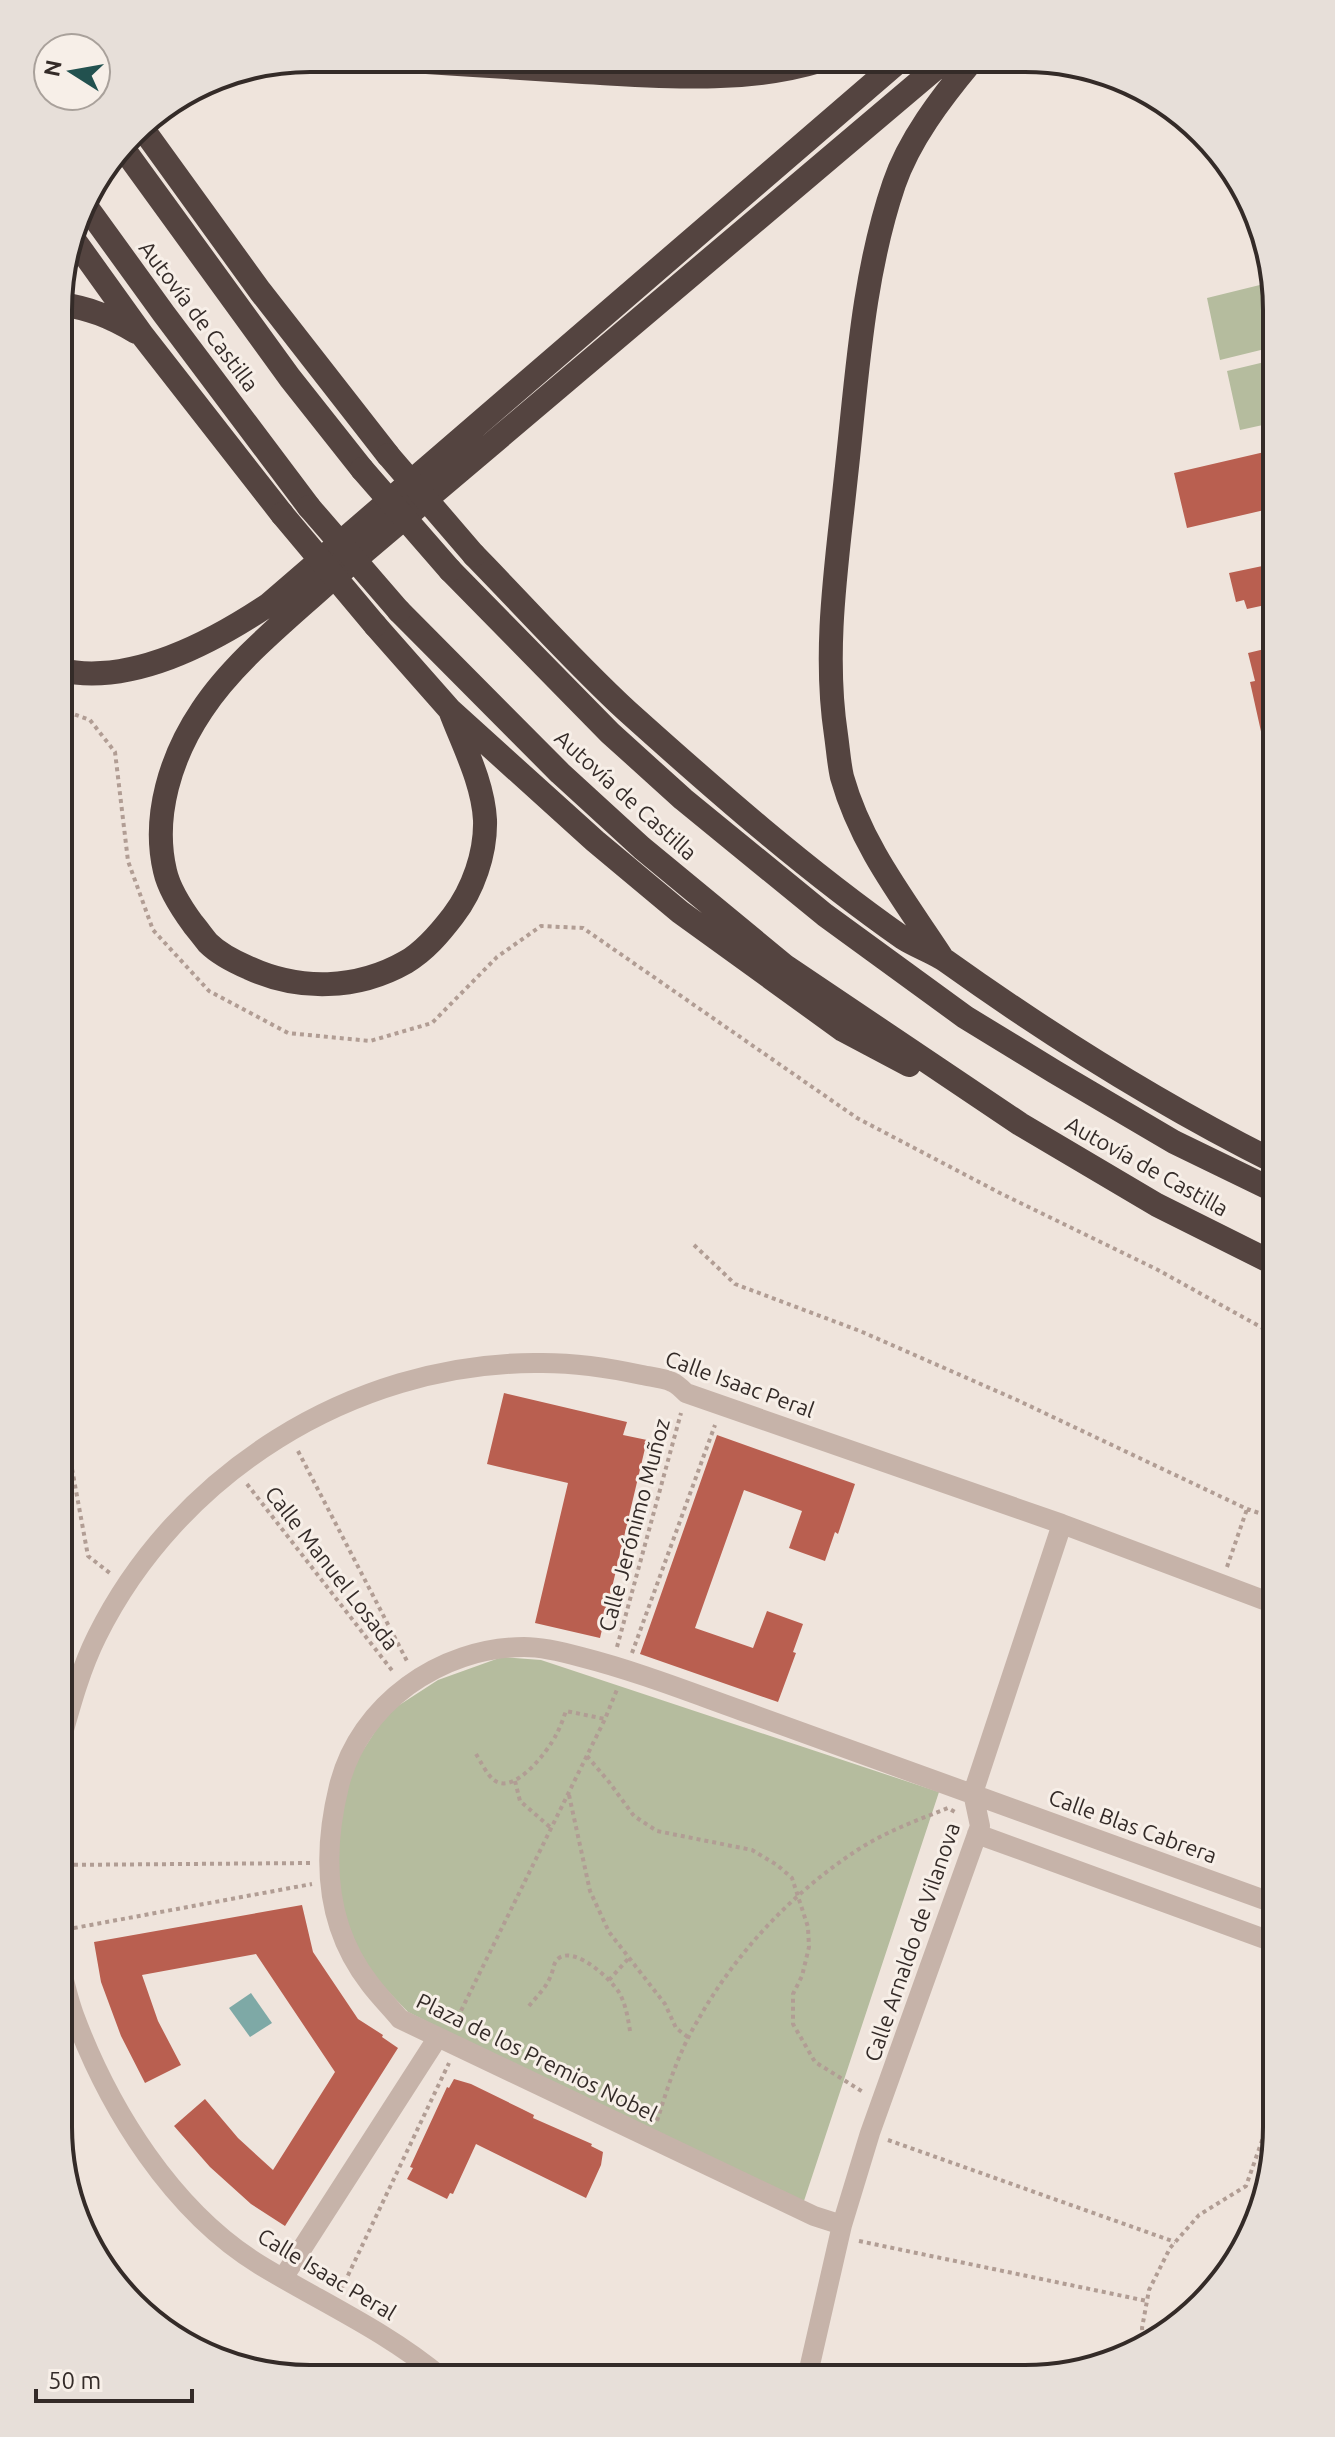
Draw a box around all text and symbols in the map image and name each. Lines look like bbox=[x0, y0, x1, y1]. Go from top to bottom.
north arrow bbox=[32, 32, 112, 112]
text: N bbox=[38, 58, 66, 79]
street label: Autovía de Castilla bbox=[135, 235, 264, 396]
street label: Autovía de Castilla bbox=[550, 724, 702, 865]
street label: Autovía de Castilla bbox=[1062, 1111, 1233, 1221]
street label: Calle Isaac Peral bbox=[662, 1345, 818, 1422]
street label: Calle Jerónimo Muñoz bbox=[593, 1416, 674, 1634]
street label: Calle Manuel Losada bbox=[261, 1481, 404, 1655]
street label: Calle Blas Cabrera bbox=[1046, 1784, 1221, 1868]
street label: Calle Arnaldo de Vilanova bbox=[859, 1819, 964, 2065]
street label: Plaza de los Premios Nobel bbox=[413, 1987, 662, 2126]
street label: Calle Isaac Peral bbox=[254, 2222, 401, 2325]
scale bar bbox=[36, 2353, 192, 2403]
text: 50 m bbox=[48, 2367, 101, 2394]

